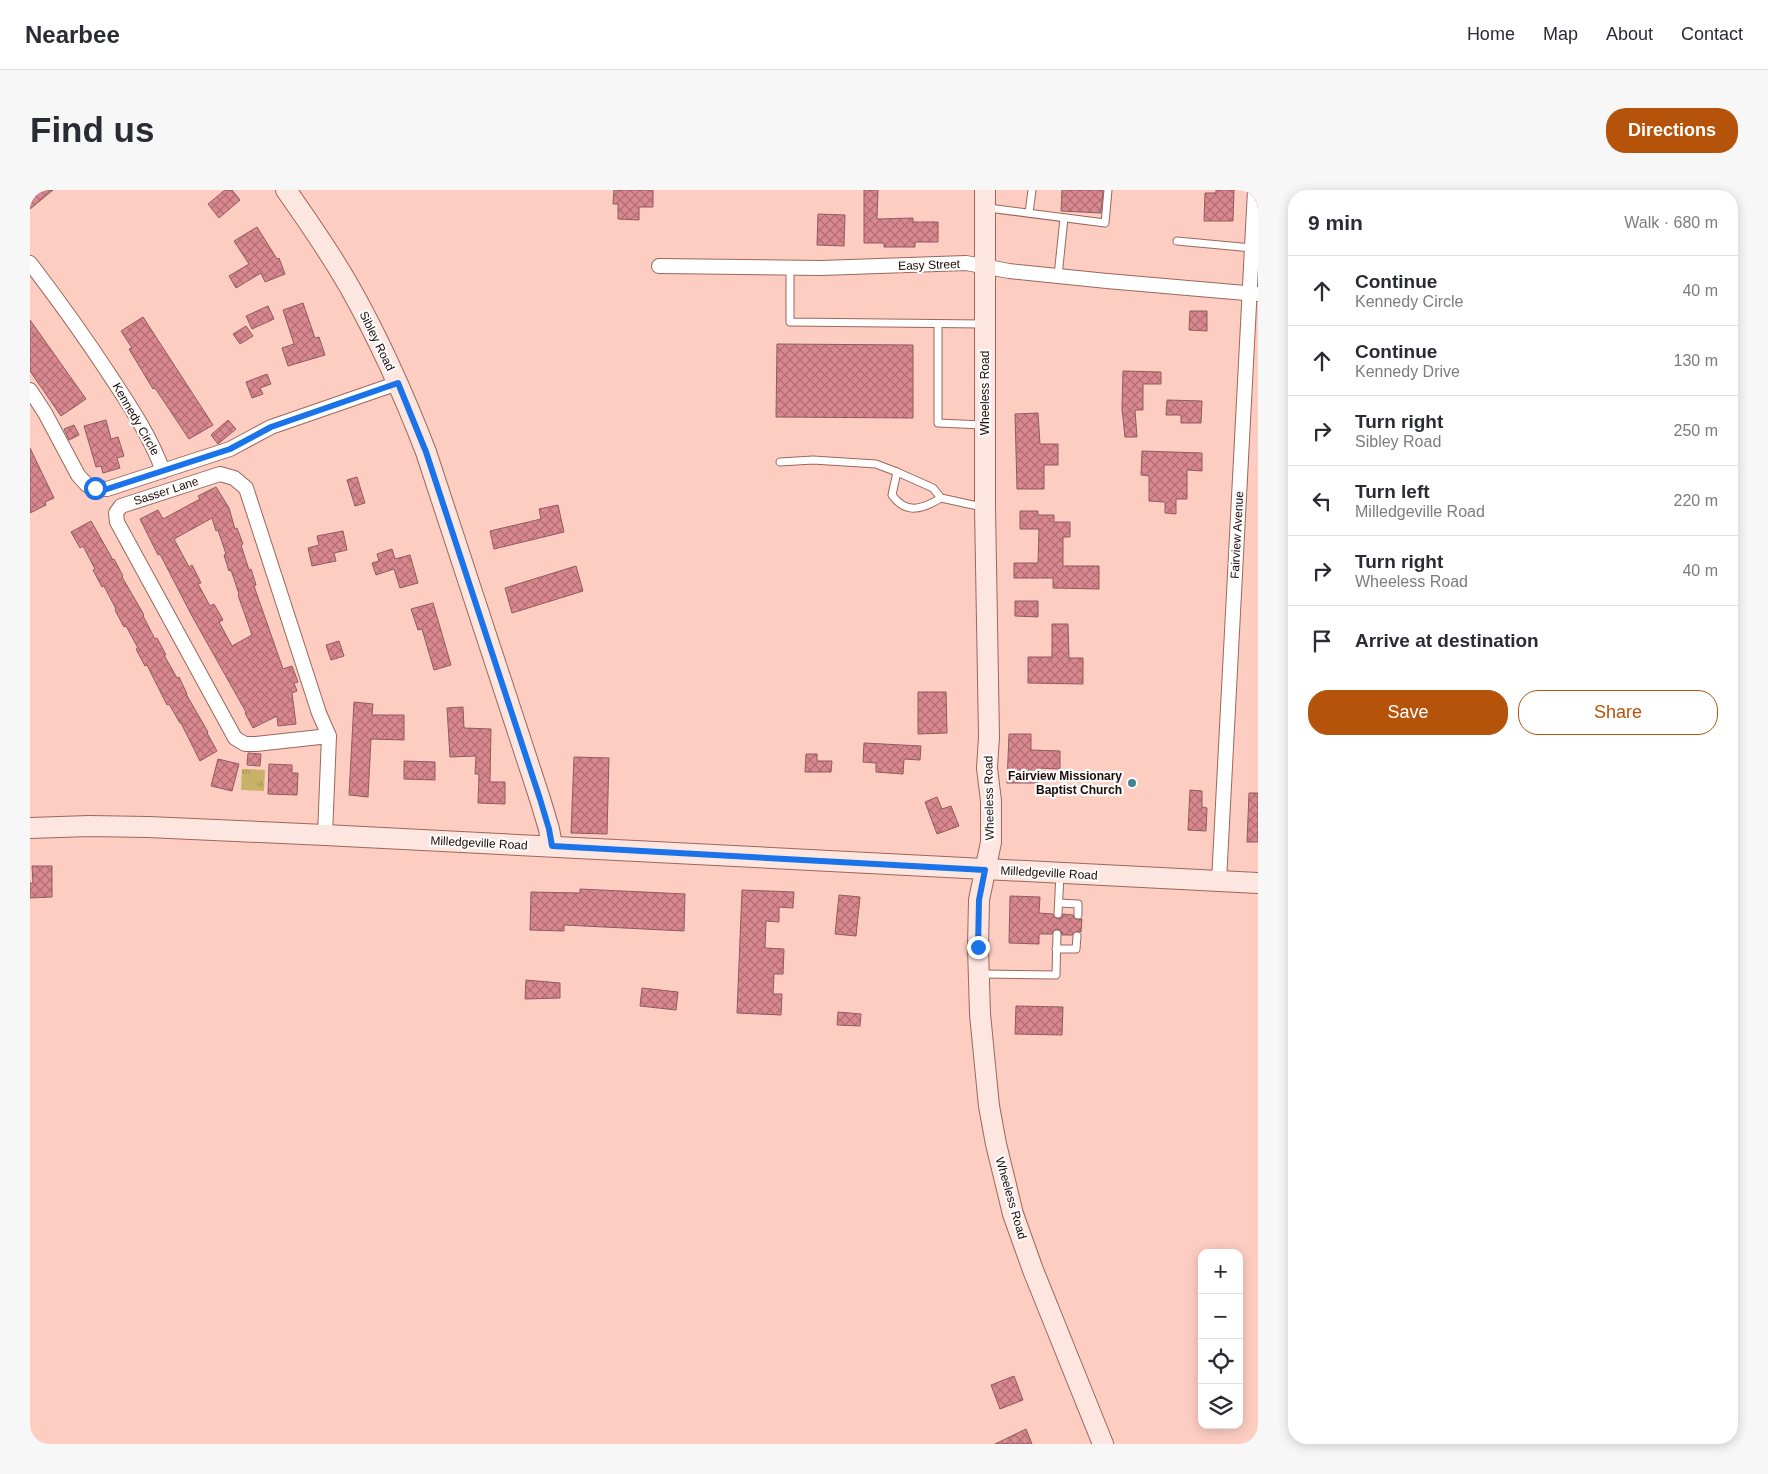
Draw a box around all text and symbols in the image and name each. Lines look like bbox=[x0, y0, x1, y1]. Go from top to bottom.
text: Nearbee bbox=[25, 21, 120, 48]
text: Home bbox=[1467, 24, 1515, 44]
text: Map bbox=[1543, 24, 1578, 44]
text: About bbox=[1606, 24, 1653, 44]
text: Contact bbox=[1681, 24, 1743, 44]
button: Directions bbox=[1606, 108, 1738, 153]
text: Find us bbox=[30, 110, 154, 149]
text: 9 min bbox=[1308, 211, 1363, 234]
text: Walk · 680 m bbox=[1624, 214, 1718, 231]
street label: Easy Street bbox=[898, 257, 961, 273]
text: Continue bbox=[1355, 271, 1437, 292]
icon: ahead bbox=[1308, 277, 1336, 305]
text: 40 m bbox=[1682, 282, 1718, 299]
text: Kennedy Circle bbox=[1355, 293, 1464, 310]
street label: Sibley Road bbox=[357, 309, 397, 373]
text: Continue bbox=[1355, 341, 1437, 362]
icon: ahead bbox=[1308, 347, 1336, 375]
street label: Wheeless Road bbox=[978, 351, 992, 435]
text: 130 m bbox=[1674, 352, 1718, 369]
text: Kennedy Drive bbox=[1355, 363, 1460, 380]
street label: Kennedy Circle bbox=[110, 380, 163, 458]
text: Turn right bbox=[1355, 411, 1443, 432]
icon: right bbox=[1308, 417, 1336, 445]
text: 250 m bbox=[1674, 422, 1718, 439]
text: Sibley Road bbox=[1355, 433, 1441, 450]
street label: Sasser Lane bbox=[132, 474, 201, 508]
route start bbox=[84, 477, 107, 500]
text: Turn left bbox=[1355, 481, 1430, 502]
icon: left bbox=[1308, 487, 1336, 515]
street label: Fairview Avenue bbox=[1228, 490, 1246, 579]
text: 220 m bbox=[1674, 492, 1718, 509]
text: Milledgeville Road bbox=[1355, 503, 1485, 520]
text: Turn right bbox=[1355, 551, 1443, 572]
icon: right bbox=[1308, 557, 1336, 585]
text: 40 m bbox=[1682, 562, 1718, 579]
text: Wheeless Road bbox=[1355, 573, 1468, 590]
icon: arrive bbox=[1308, 627, 1336, 655]
text: Arrive at destination bbox=[1355, 630, 1539, 651]
button: Save bbox=[1308, 690, 1508, 735]
button: Share bbox=[1518, 690, 1718, 735]
street label: Wheeless Road bbox=[981, 756, 997, 840]
place label: Fairview Missionary Baptist Church bbox=[1008, 769, 1122, 797]
marker: Fairview Missionary Baptist Church bbox=[1126, 777, 1138, 789]
street label: Milledgeville Road bbox=[430, 833, 528, 853]
street label: Milledgeville Road bbox=[1000, 863, 1098, 883]
route end bbox=[967, 936, 990, 959]
street label: Wheeless Road bbox=[993, 1155, 1029, 1241]
map controls bbox=[1198, 1249, 1243, 1429]
button: + bbox=[1198, 1249, 1243, 1294]
button: − bbox=[1198, 1294, 1243, 1339]
button: locate bbox=[1198, 1339, 1243, 1384]
button: layers bbox=[1198, 1384, 1243, 1429]

